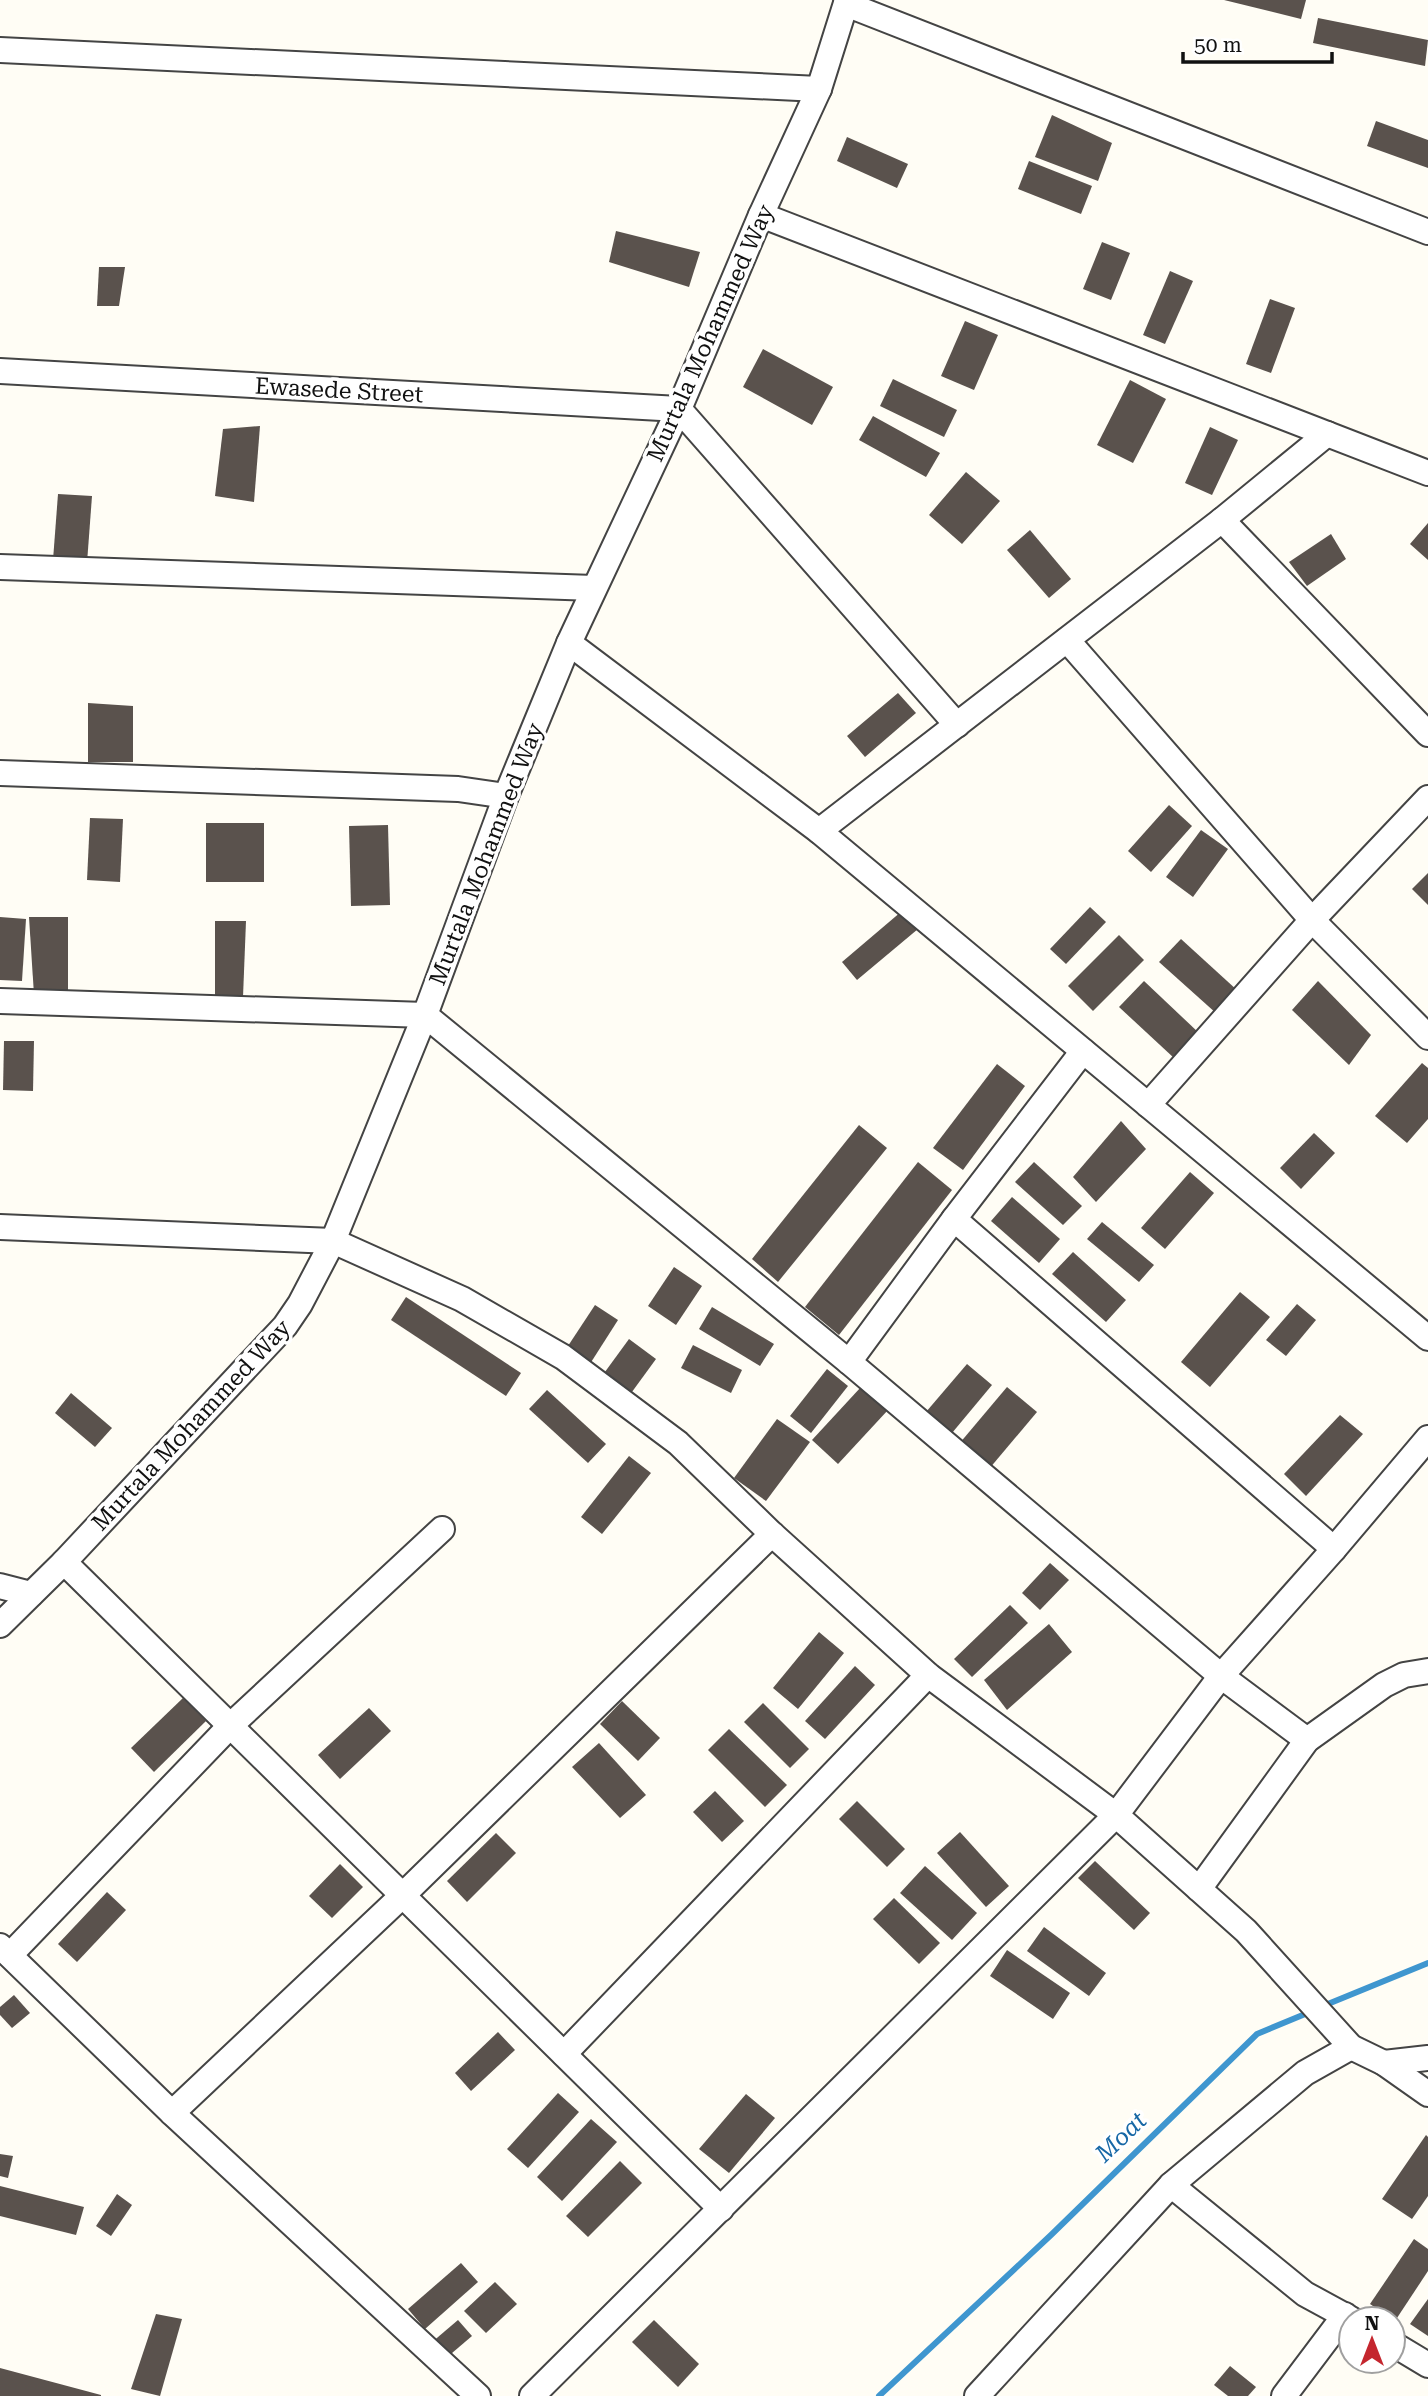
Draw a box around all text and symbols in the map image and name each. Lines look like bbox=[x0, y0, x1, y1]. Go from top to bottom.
scale bar bbox=[1183, 21, 1332, 65]
text: 50 m bbox=[1194, 33, 1242, 57]
street label: Murtala Mohammed Way bbox=[641, 200, 780, 466]
street label: Ewasede Street bbox=[254, 373, 424, 408]
street label: Murtala Mohammed Way bbox=[424, 719, 549, 989]
street label: Murtala Mohammed Way bbox=[87, 1314, 296, 1536]
water label: Moat bbox=[1089, 2106, 1152, 2169]
north arrow bbox=[1337, 2305, 1407, 2375]
text: N bbox=[1365, 2312, 1380, 2335]

